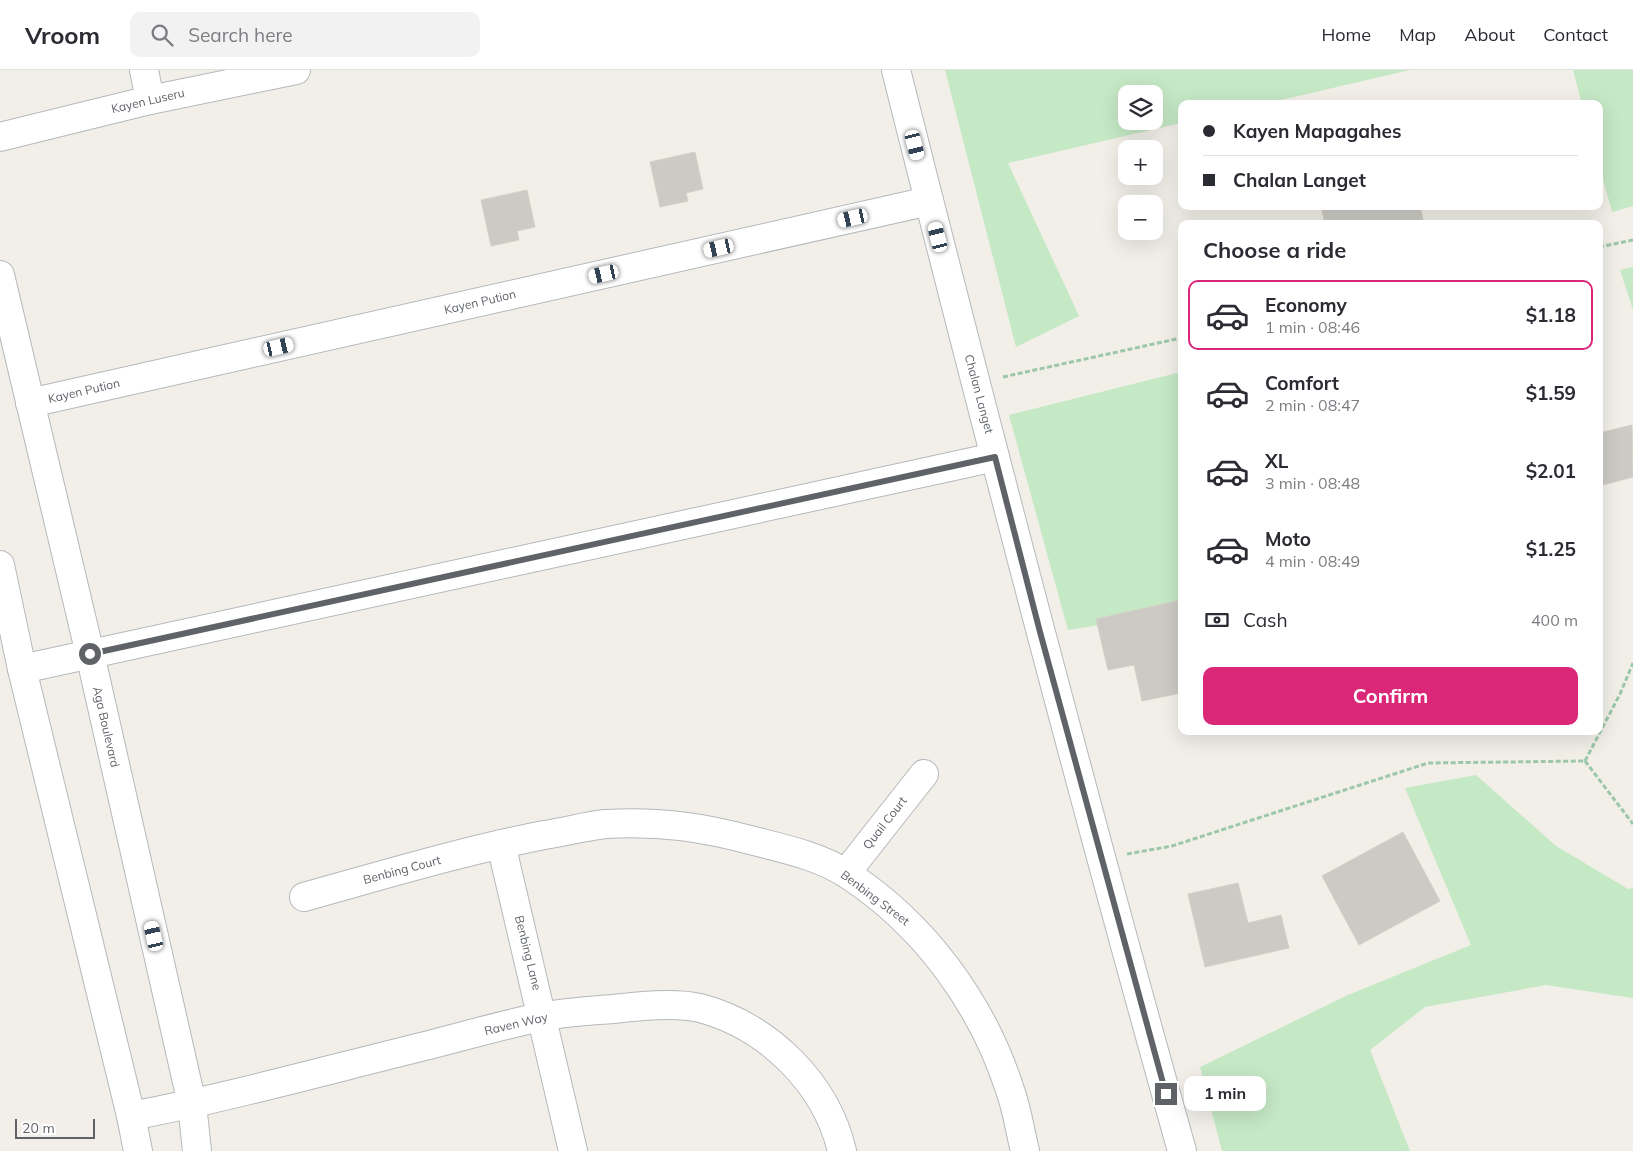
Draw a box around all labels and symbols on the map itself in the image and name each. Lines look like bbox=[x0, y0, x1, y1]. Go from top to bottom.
street label: Kayen Luseru bbox=[110, 85, 186, 116]
car bbox=[904, 129, 925, 161]
car bbox=[836, 207, 869, 229]
car bbox=[927, 221, 948, 253]
car bbox=[702, 237, 735, 259]
car bbox=[587, 263, 620, 285]
street label: Kayen Pution bbox=[442, 286, 517, 317]
car bbox=[262, 336, 295, 358]
street label: Chalan Langet bbox=[962, 353, 997, 435]
street label: Kayen Pution bbox=[46, 375, 121, 406]
route start bbox=[79, 643, 101, 665]
street label: Aga Boulevard bbox=[90, 685, 123, 769]
street label: Quail Court bbox=[859, 793, 910, 852]
street label: Benbing Court bbox=[361, 852, 442, 887]
street label: Benbing Street bbox=[838, 867, 913, 928]
street label: Benbing Lane bbox=[512, 914, 545, 992]
car bbox=[143, 920, 164, 952]
street label: Raven Way bbox=[483, 1009, 550, 1038]
callout: 1 min bbox=[1184, 1076, 1266, 1112]
route end bbox=[1155, 1083, 1177, 1105]
scale bar bbox=[15, 1116, 95, 1139]

